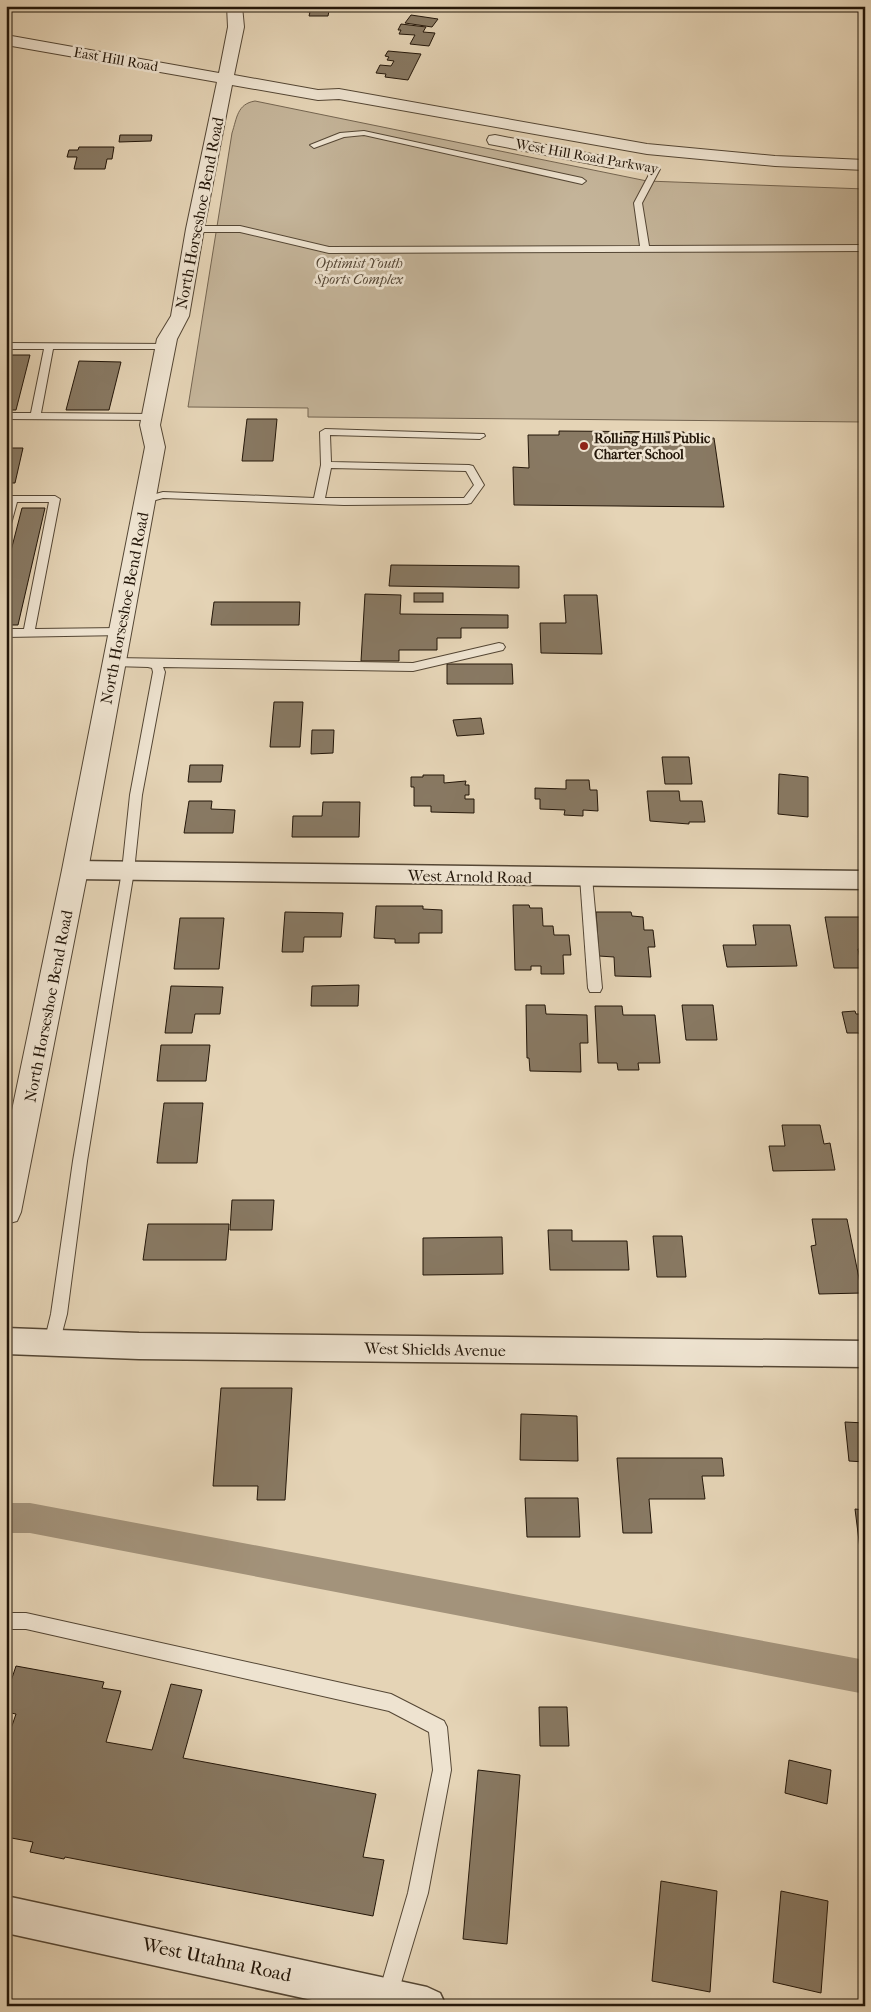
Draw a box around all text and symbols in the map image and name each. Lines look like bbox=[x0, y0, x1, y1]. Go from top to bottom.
street label: East Hill Road bbox=[72, 44, 160, 75]
street label: North Horseshoe Bend Road bbox=[172, 115, 228, 311]
street label: West Hill Road Parkway bbox=[513, 135, 660, 178]
park label: Optimist Youth Sports Complex bbox=[314, 255, 404, 288]
place label: Rolling Hills Public Charter School bbox=[594, 430, 711, 463]
marker: Rolling Hills Public Charter School bbox=[578, 440, 590, 452]
street label: North Horseshoe Bend Road bbox=[97, 510, 153, 706]
street label: West Arnold Road bbox=[407, 866, 532, 887]
street label: North Horseshoe Bend Road bbox=[21, 908, 77, 1104]
street label: West Shields Avenue bbox=[363, 1339, 506, 1360]
street label: West Utahna Road bbox=[139, 1933, 294, 1987]

